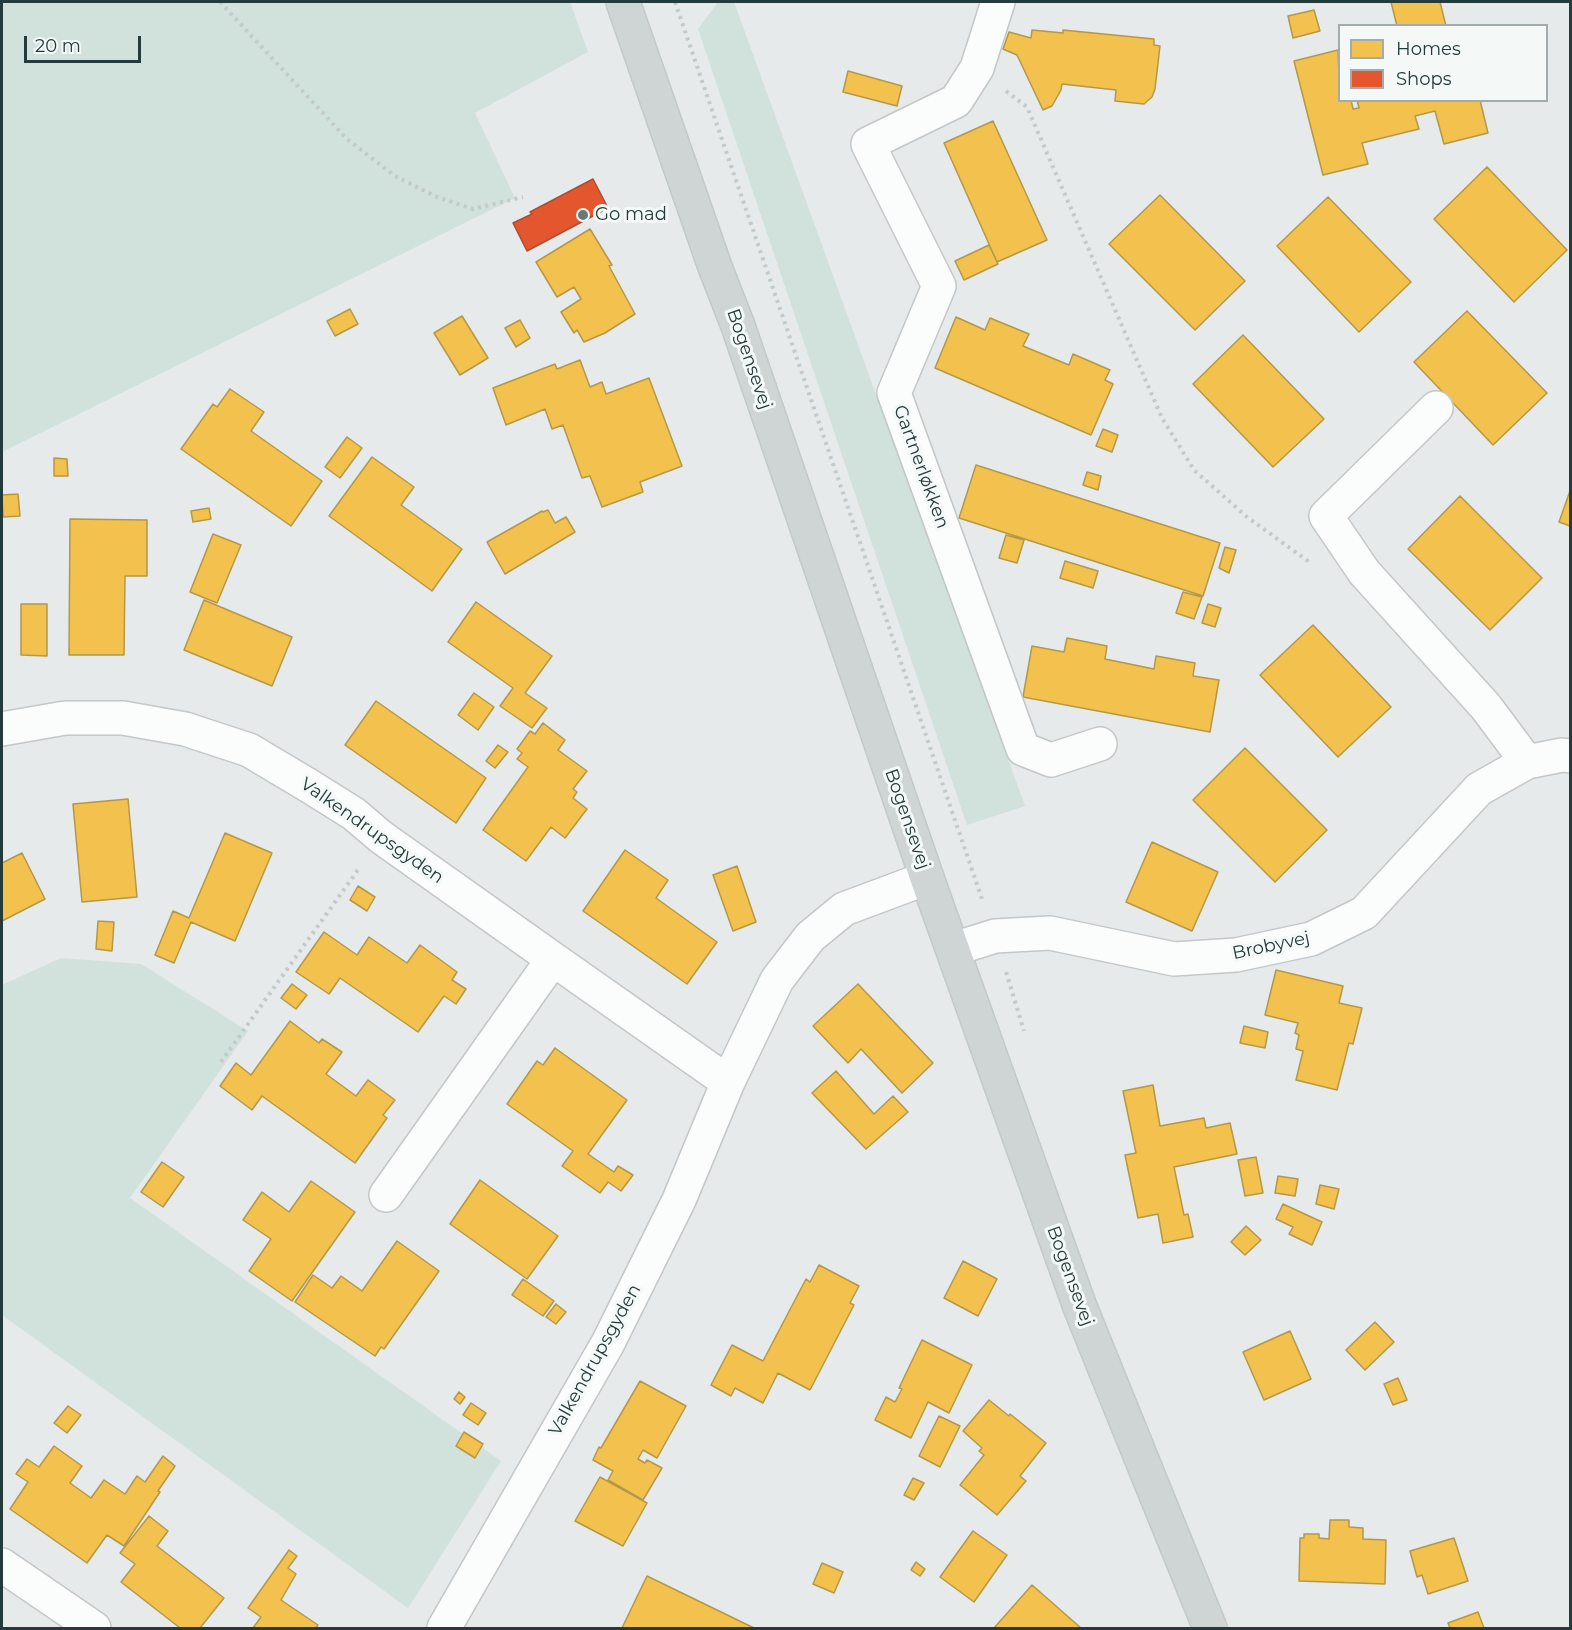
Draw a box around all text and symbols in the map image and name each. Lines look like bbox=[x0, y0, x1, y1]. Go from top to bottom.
scale bar bbox=[27, 24, 144, 62]
legend bbox=[1338, 24, 1548, 102]
text: 20 m bbox=[35, 35, 81, 57]
text: Homes bbox=[1396, 38, 1461, 60]
text: Shops bbox=[1396, 68, 1452, 90]
place label: Go mad bbox=[595, 204, 667, 226]
marker: Go mad bbox=[576, 208, 590, 222]
street label: Bogensevej bbox=[722, 306, 776, 412]
street label: Gartnerløkken bbox=[889, 402, 953, 532]
street label: Bogensevej bbox=[880, 766, 934, 872]
street label: Valkendrupsgyden bbox=[296, 773, 448, 889]
street label: Brobyvej bbox=[1230, 927, 1312, 965]
street label: Bogensevej bbox=[1042, 1223, 1098, 1329]
street label: Valkendrupsgyden bbox=[544, 1280, 646, 1440]

